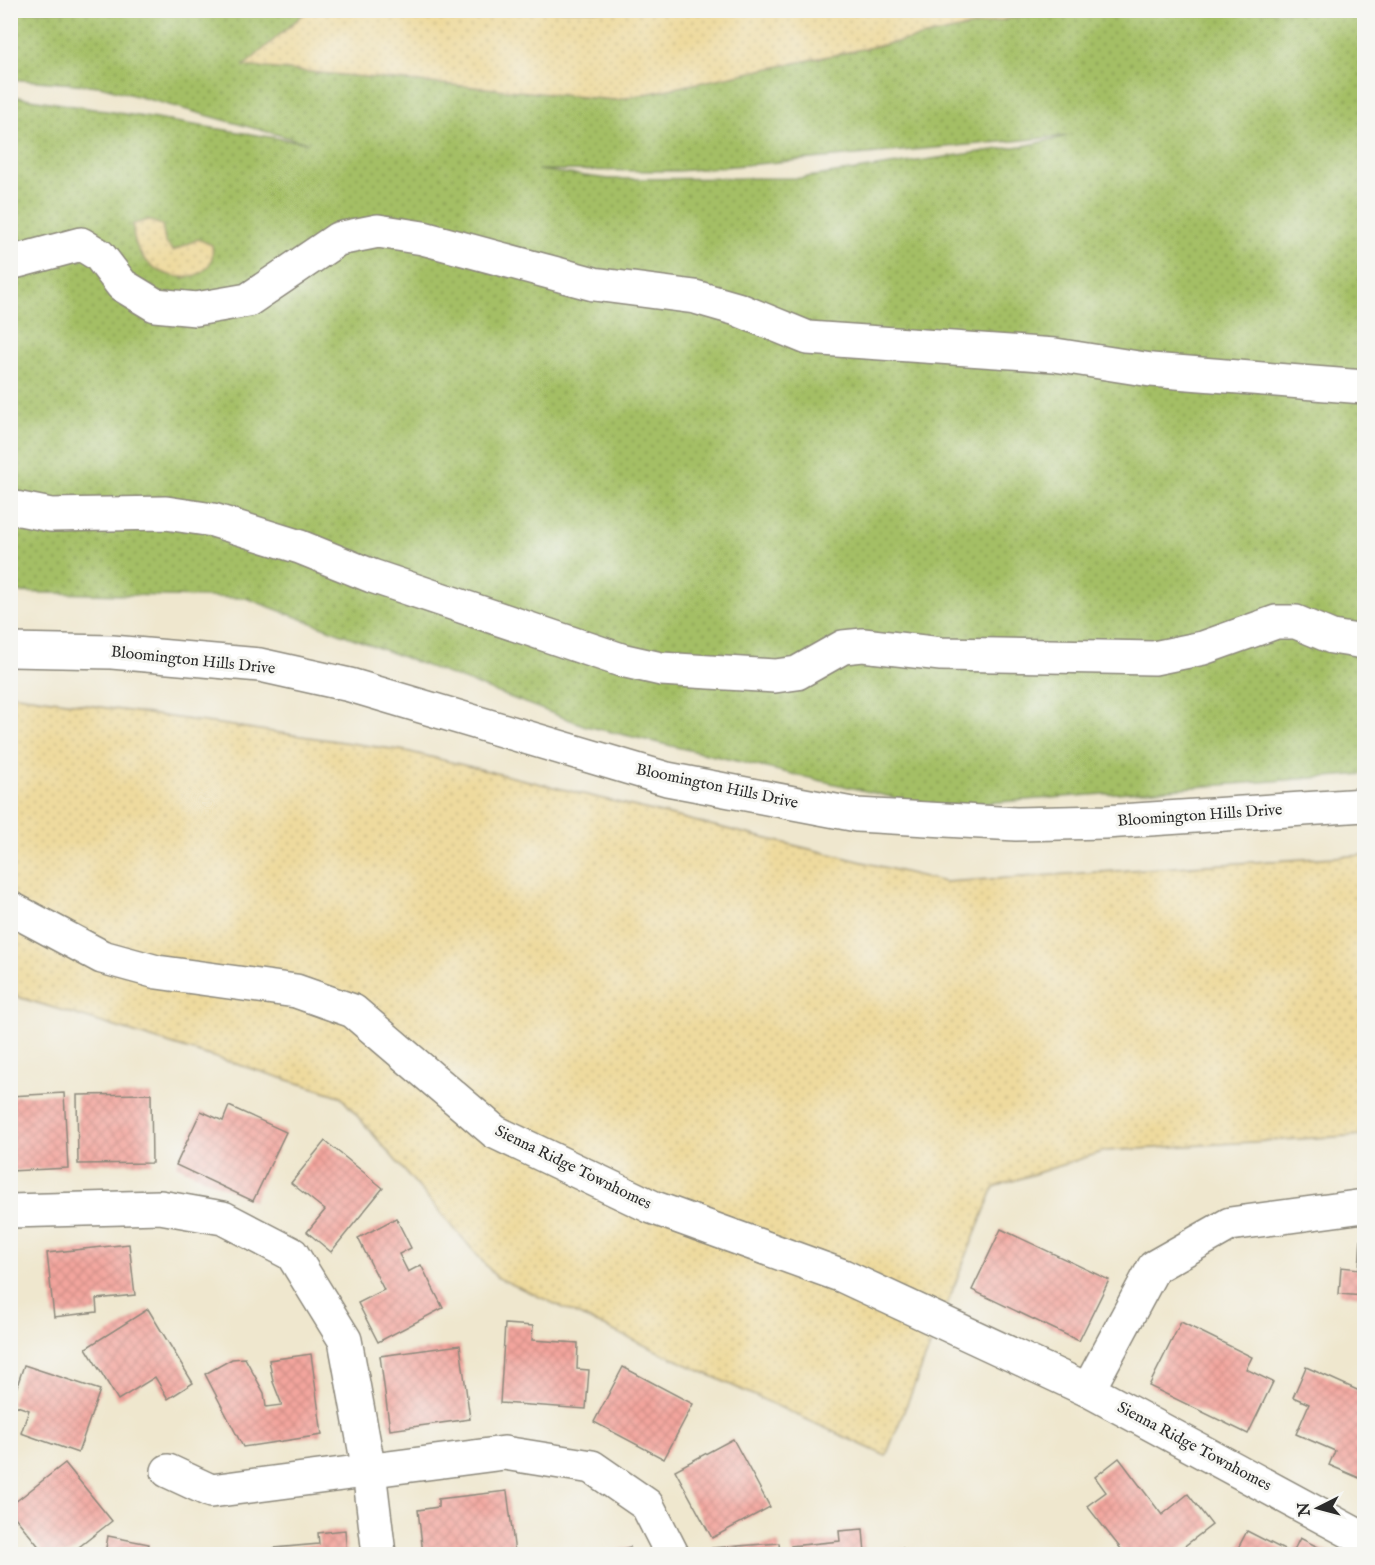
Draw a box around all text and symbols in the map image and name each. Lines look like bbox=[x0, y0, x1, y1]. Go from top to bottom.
street label: Bloomington Hills Drive bbox=[110, 642, 276, 680]
street label: Bloomington Hills Drive bbox=[634, 760, 800, 814]
street label: Bloomington Hills Drive bbox=[1117, 800, 1283, 832]
street label: Sienna Ridge Townhomes bbox=[491, 1121, 655, 1215]
street label: Sienna Ridge Townhomes bbox=[1114, 1398, 1275, 1496]
north arrow bbox=[1288, 1478, 1348, 1538]
text: N bbox=[1294, 1501, 1316, 1518]

